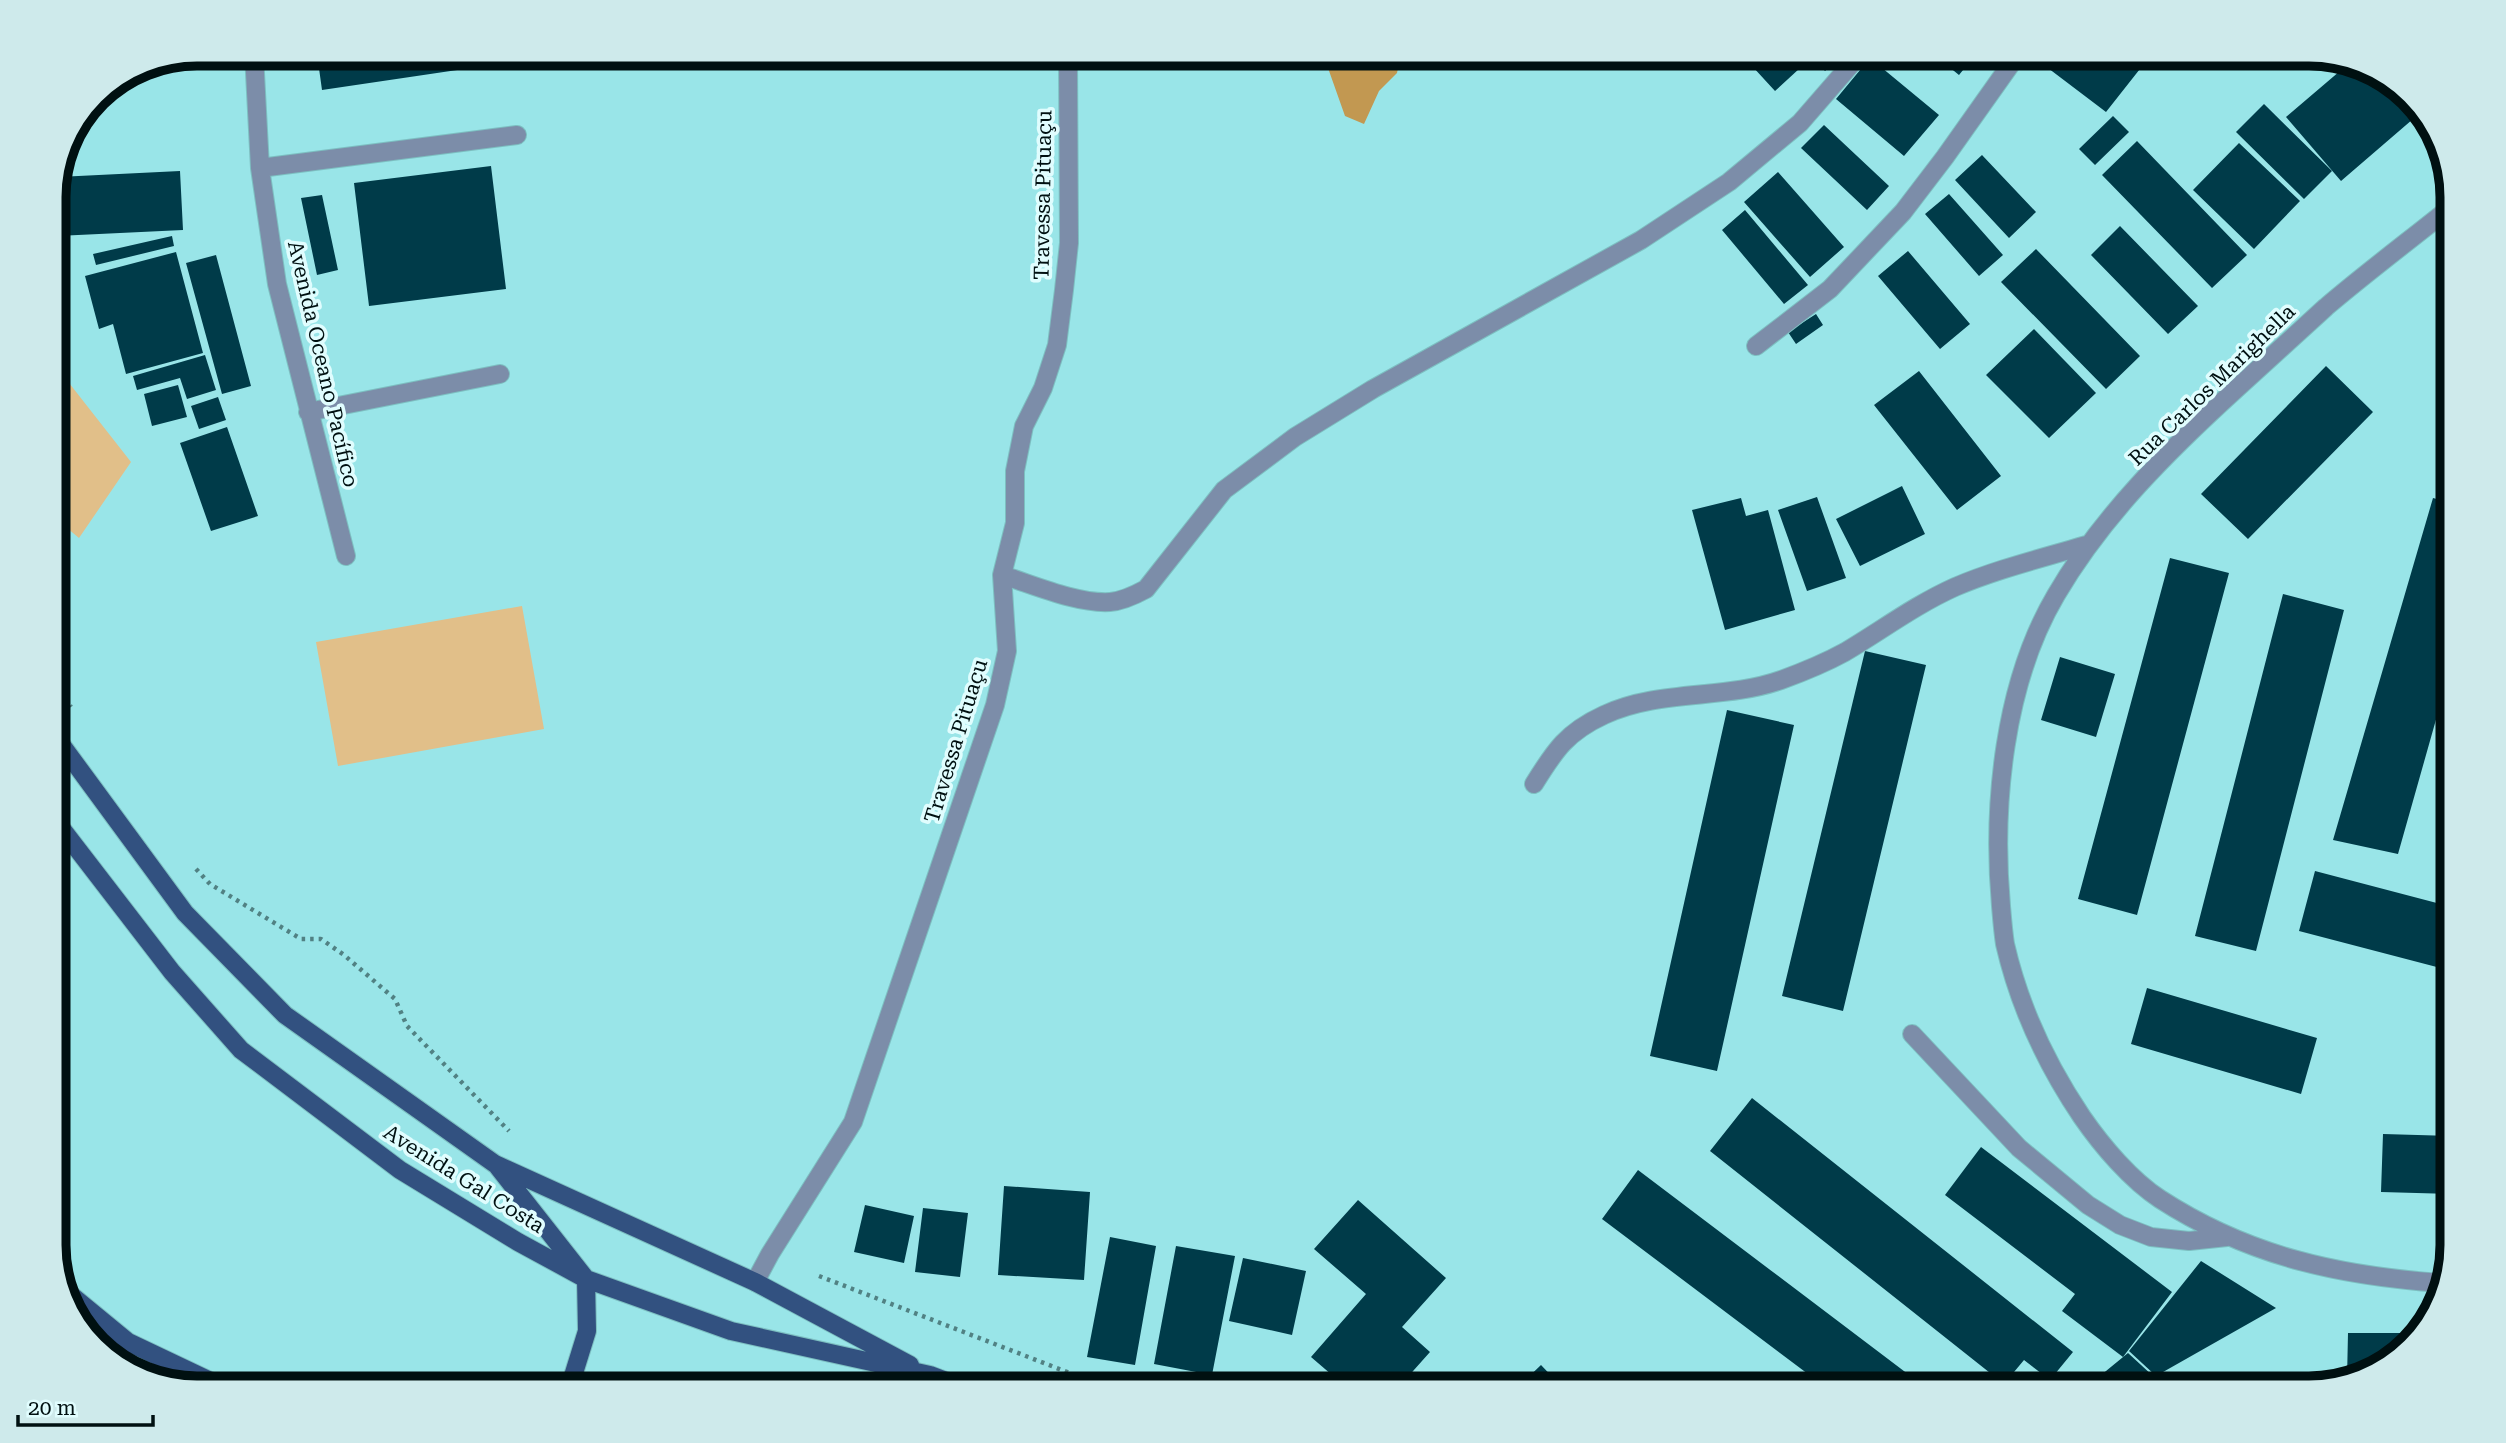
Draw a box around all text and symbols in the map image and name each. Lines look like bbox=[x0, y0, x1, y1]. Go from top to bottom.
street label: Travessa Pituaçu bbox=[1030, 110, 1056, 280]
street label: Avenida Oceano Pacífico bbox=[283, 238, 363, 490]
street label: Rua Carlos Marighella bbox=[2124, 299, 2300, 471]
street label: Travessa Pituaçu bbox=[920, 656, 992, 826]
street label: Avenida Gal Costa bbox=[379, 1120, 549, 1238]
scale bar bbox=[18, 1384, 152, 1428]
text: 20 m bbox=[28, 1396, 76, 1420]

